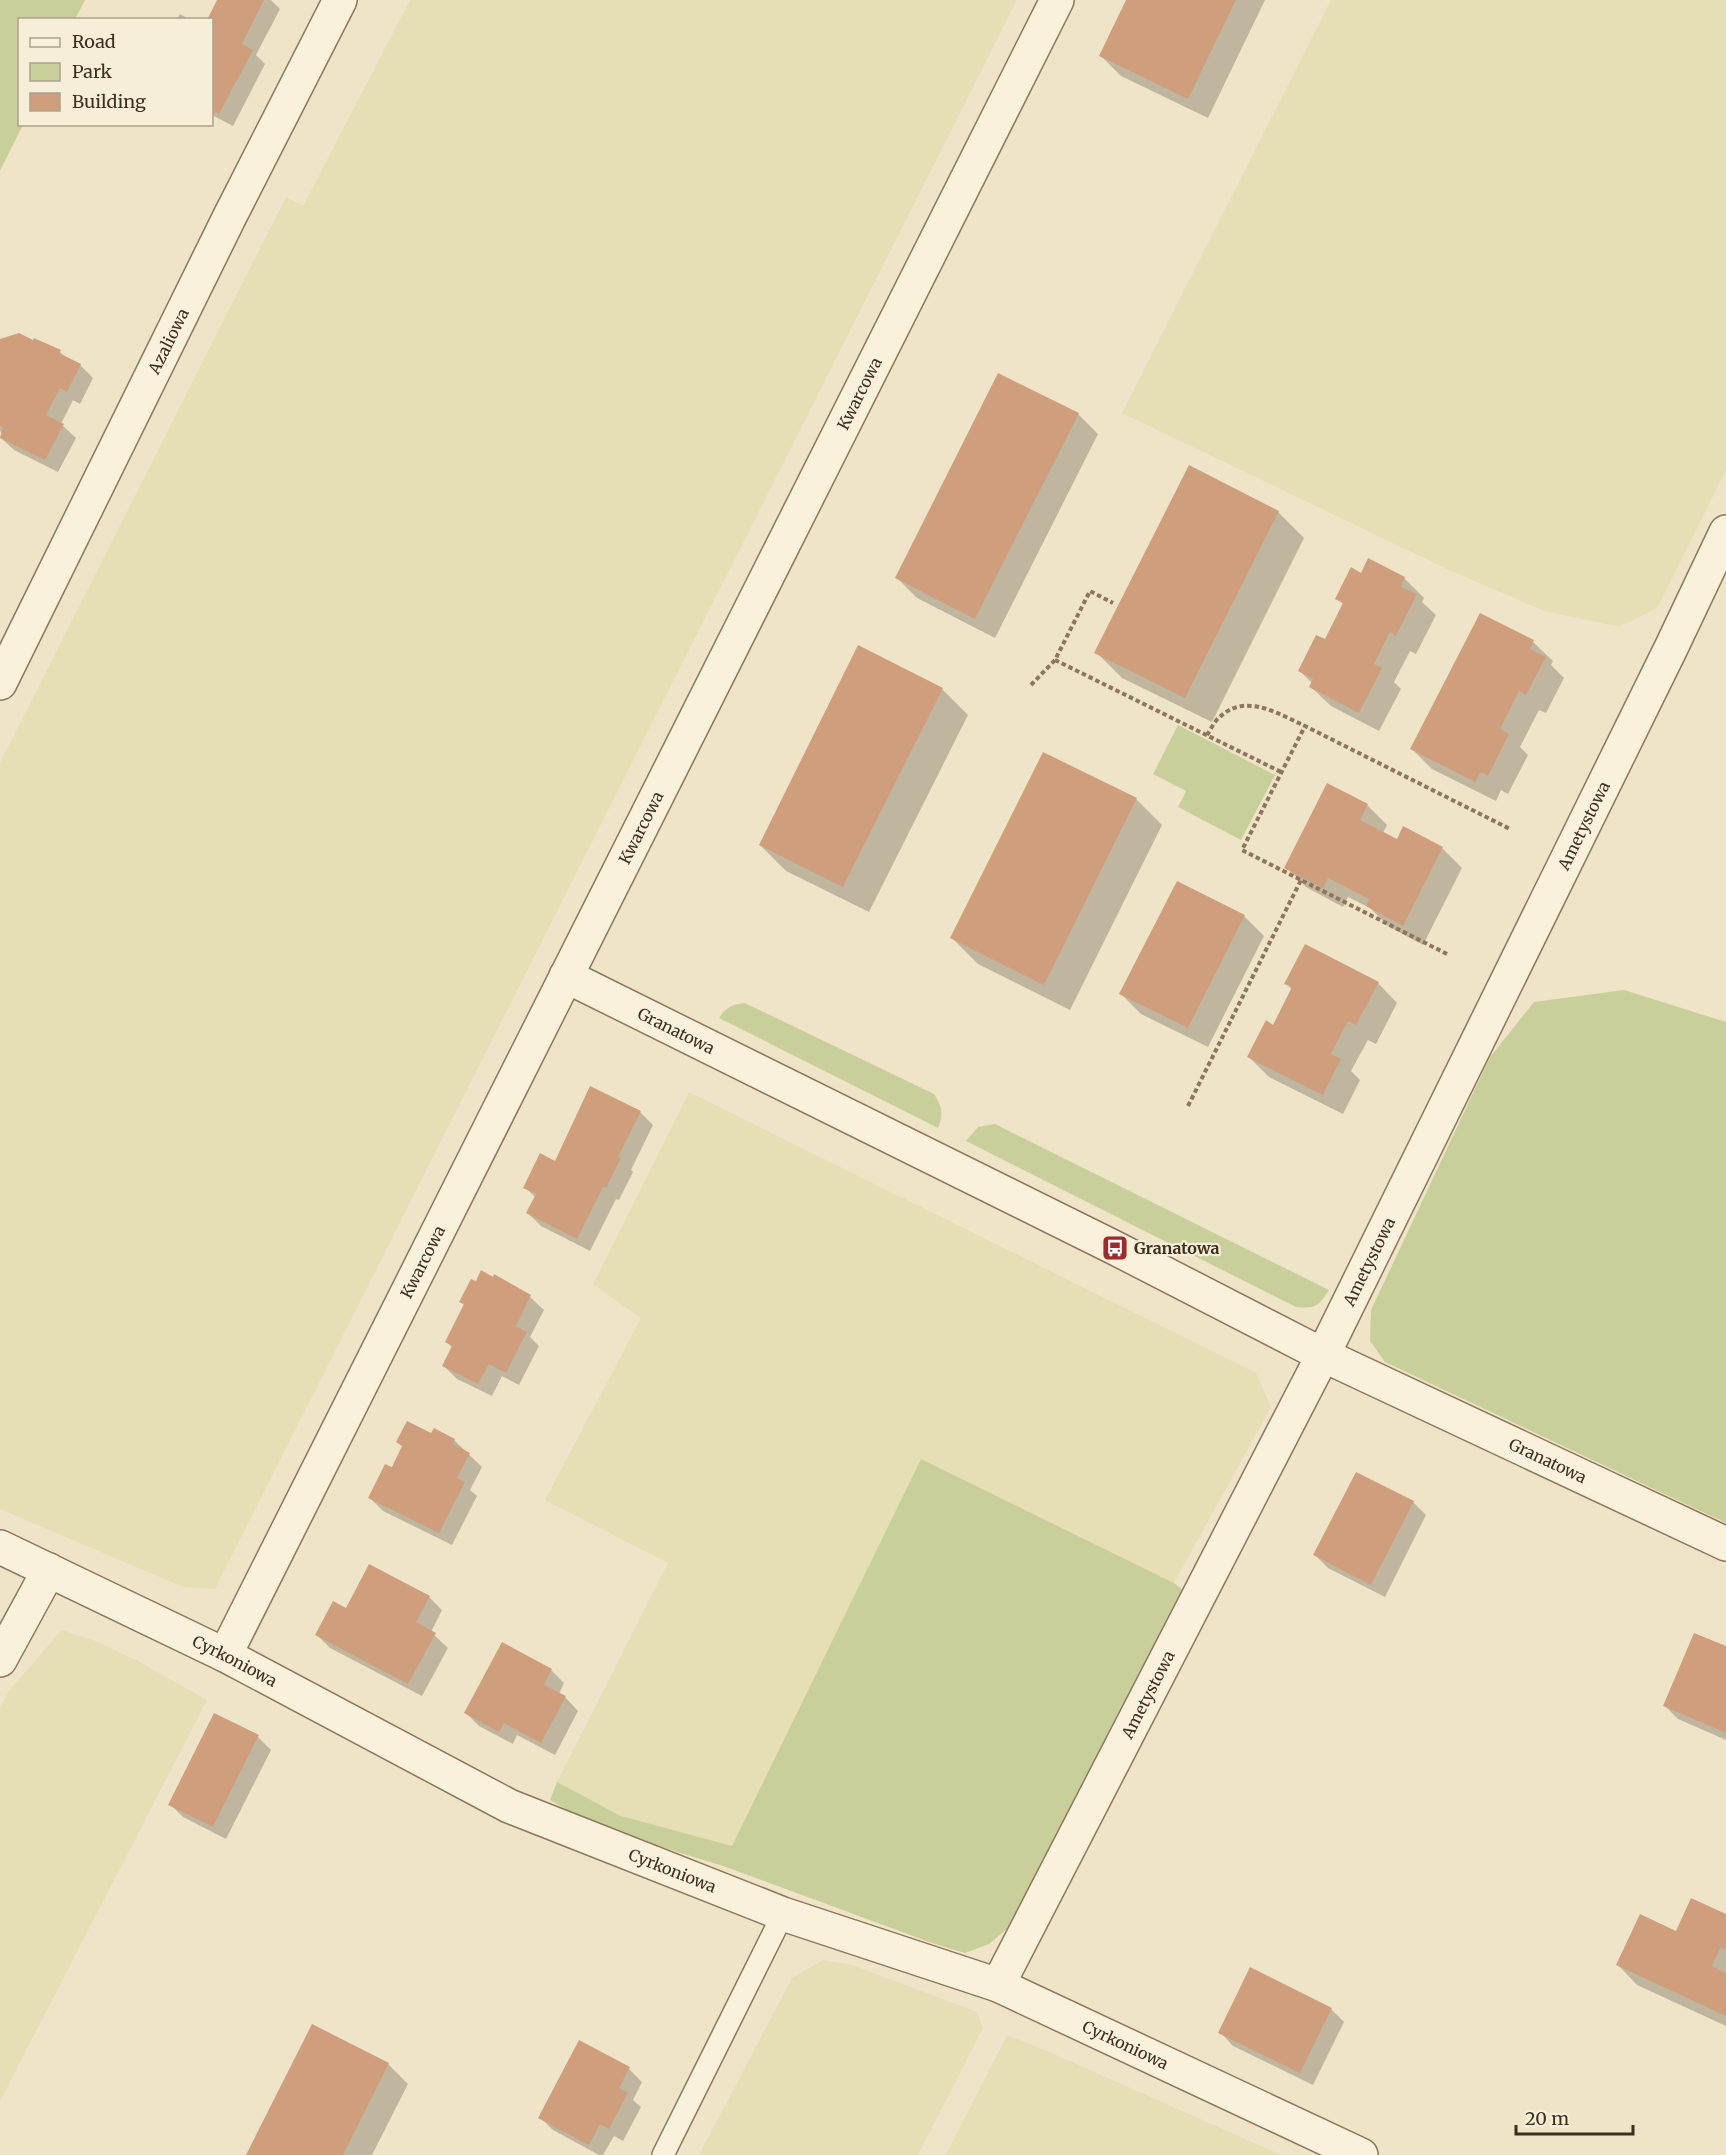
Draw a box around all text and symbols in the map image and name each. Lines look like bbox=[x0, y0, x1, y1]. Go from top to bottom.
legend bbox=[18, 18, 213, 126]
text: Road bbox=[72, 30, 116, 53]
text: Park bbox=[72, 60, 113, 83]
text: Building bbox=[72, 90, 146, 113]
street label: Azaliowa bbox=[143, 305, 193, 378]
street label: Kwarcowa bbox=[833, 353, 886, 433]
street label: Ametystowa bbox=[1553, 778, 1614, 874]
street label: Kwarcowa bbox=[614, 788, 668, 867]
street label: Granatowa bbox=[634, 1003, 718, 1058]
street label: Ametystowa bbox=[1338, 1214, 1399, 1310]
street label: Kwarcowa bbox=[396, 1222, 449, 1302]
bus stop icon: Granatowa bbox=[1100, 1233, 1130, 1263]
place label: Granatowa bbox=[1134, 1238, 1220, 1258]
street label: Granatowa bbox=[1506, 1434, 1590, 1487]
street label: Cyrkoniowa bbox=[189, 1631, 281, 1691]
street label: Ametystowa bbox=[1117, 1647, 1179, 1743]
street label: Cyrkoniowa bbox=[626, 1844, 720, 1897]
street label: Cyrkoniowa bbox=[1079, 2016, 1172, 2074]
scale bar bbox=[1516, 2098, 1633, 2136]
text: 20 m bbox=[1525, 2107, 1569, 2130]

